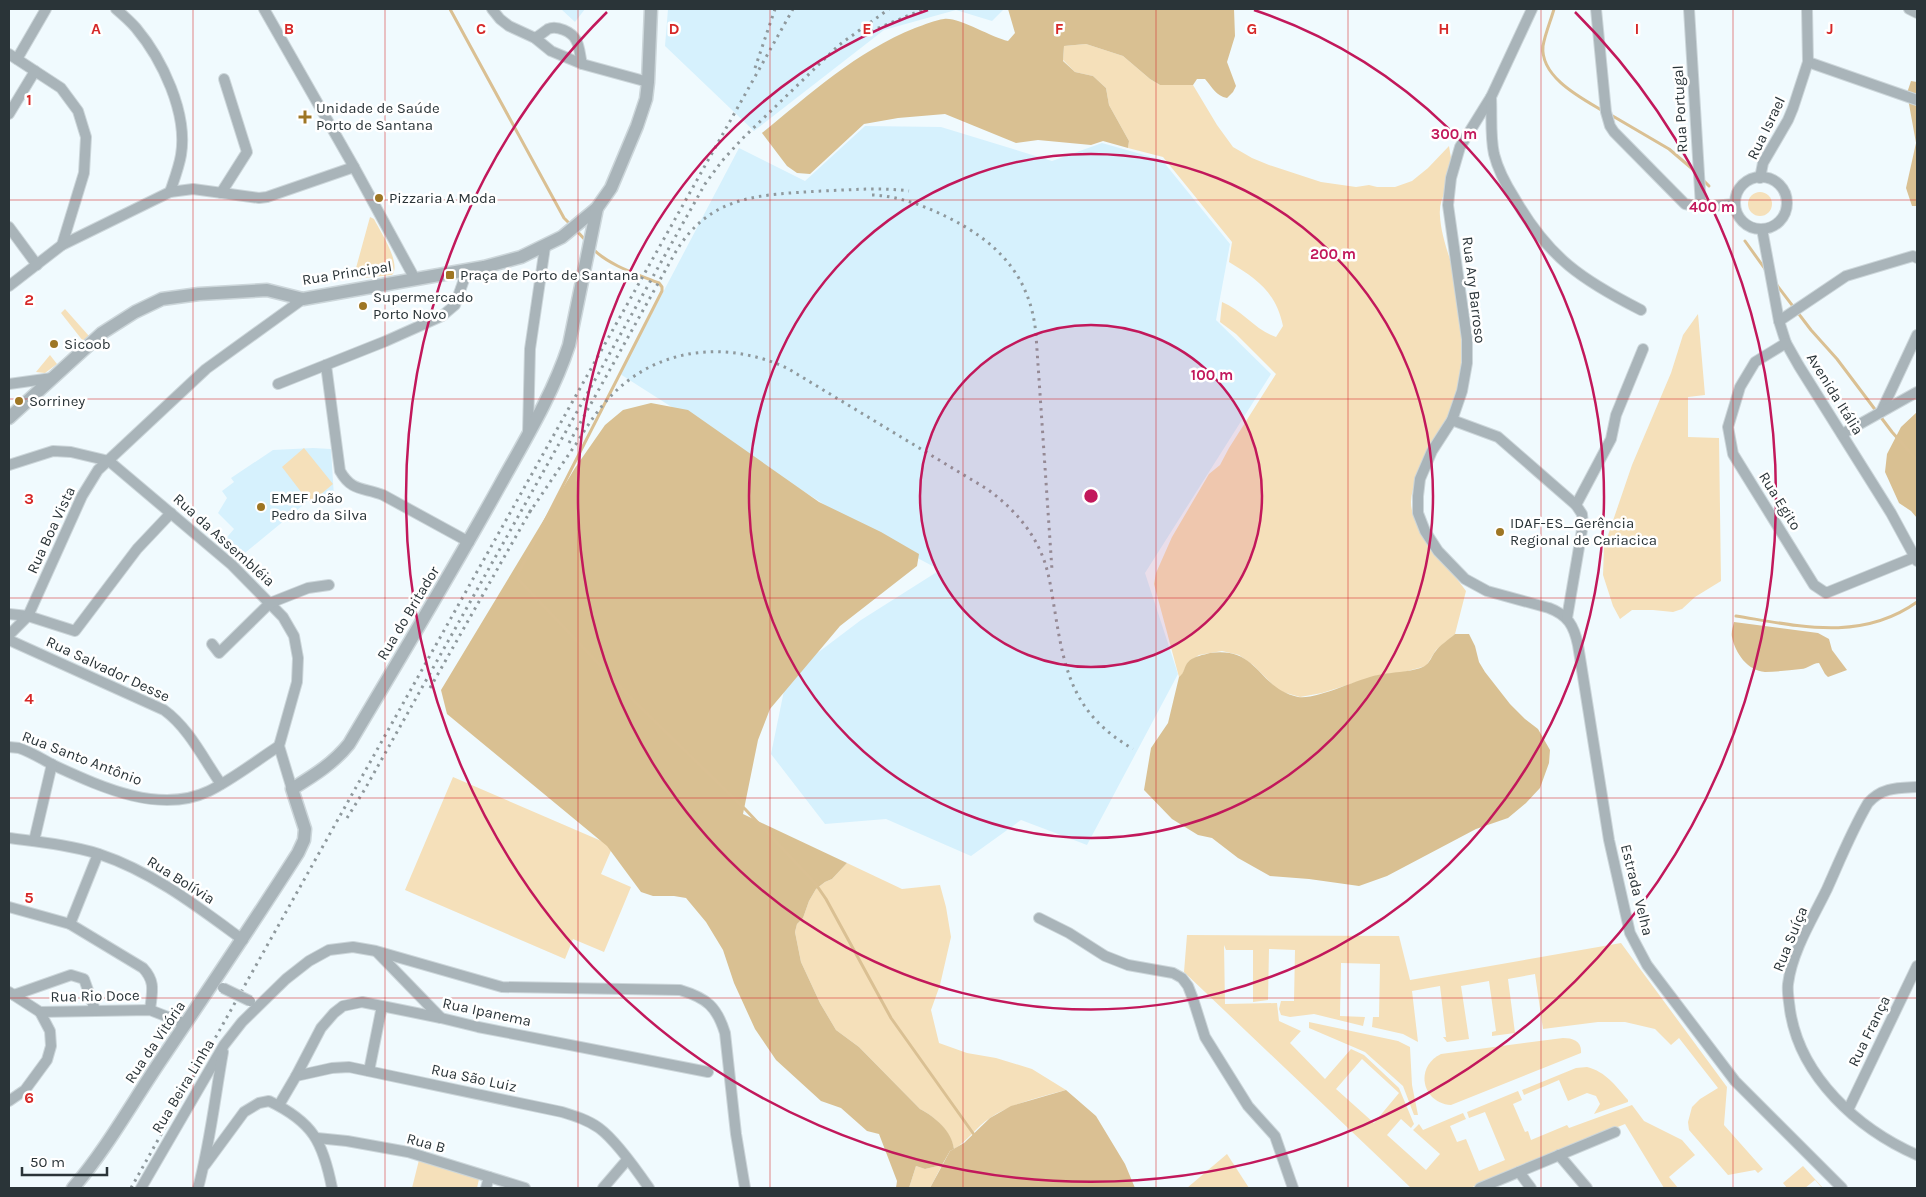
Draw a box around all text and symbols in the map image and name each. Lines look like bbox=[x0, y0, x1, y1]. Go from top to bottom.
text: A bbox=[91, 19, 101, 38]
text: B bbox=[284, 19, 294, 38]
text: C bbox=[476, 19, 486, 38]
text: D bbox=[669, 19, 680, 38]
text: E bbox=[862, 19, 872, 38]
text: F bbox=[1055, 19, 1064, 38]
text: G bbox=[1247, 19, 1257, 38]
text: H bbox=[1438, 19, 1450, 38]
text: I bbox=[1635, 19, 1639, 38]
text: J bbox=[1826, 19, 1834, 38]
street label: Rua Portugal bbox=[1669, 65, 1691, 153]
text: 1 bbox=[26, 90, 32, 109]
street label: Rua Israel bbox=[1743, 94, 1789, 162]
place label: Unidade de Saúde Porto de Santana bbox=[316, 99, 440, 134]
marker: Unidade de Saúde Porto de Santana bbox=[298, 110, 312, 124]
text: 300 m bbox=[1431, 125, 1477, 143]
place label: Pizzaria A Moda bbox=[389, 189, 496, 207]
marker: Pizzaria A Moda bbox=[373, 192, 385, 204]
text: 400 m bbox=[1689, 198, 1735, 216]
street label: Rua Ary Barroso bbox=[1459, 236, 1489, 344]
text: 200 m bbox=[1310, 245, 1356, 263]
street label: Rua Principal bbox=[301, 257, 393, 289]
place label: Praça de Porto de Santana bbox=[460, 266, 639, 284]
marker: Praça de Porto de Santana bbox=[444, 269, 456, 281]
place label: Supermercado Porto Novo bbox=[373, 288, 473, 323]
text: 2 bbox=[24, 290, 34, 309]
marker: Supermercado Porto Novo bbox=[357, 300, 369, 312]
place label: Sicoob bbox=[64, 335, 111, 353]
marker: Sicoob bbox=[48, 338, 60, 350]
street label: Avenida Itália bbox=[1803, 350, 1867, 438]
text: 100 m bbox=[1191, 366, 1233, 384]
place label: Sorriney bbox=[29, 392, 85, 410]
marker: Sorriney bbox=[13, 395, 25, 407]
street label: Rua Egito bbox=[1755, 469, 1805, 533]
street label: Rua Boa Vista bbox=[23, 484, 79, 576]
centre of rings bbox=[1082, 487, 1100, 505]
text: 3 bbox=[24, 489, 34, 508]
place label: EMEF João Pedro da Silva bbox=[271, 489, 367, 524]
street label: Rua da Assembléia bbox=[170, 490, 278, 590]
marker: EMEF João Pedro da Silva bbox=[255, 501, 267, 513]
place label: IDAF-ES_Gerência Regional de Cariacica bbox=[1510, 514, 1657, 549]
marker: IDAF-ES_Gerência Regional de Cariacica bbox=[1494, 526, 1506, 538]
street label: Rua do Britador bbox=[373, 562, 443, 663]
street label: Rua Salvador Desse bbox=[43, 632, 173, 706]
text: 4 bbox=[24, 689, 34, 708]
street label: Rua Santo Antônio bbox=[19, 727, 145, 789]
street label: Estrada Velha bbox=[1617, 842, 1657, 938]
street label: Rua Bolívia bbox=[144, 852, 218, 908]
text: 5 bbox=[24, 888, 34, 907]
street label: Rua Suíça bbox=[1769, 904, 1811, 974]
street label: Rua Rio Doce bbox=[50, 986, 140, 1006]
street label: Rua França bbox=[1844, 993, 1894, 1069]
street label: Rua Ipanema bbox=[441, 994, 533, 1030]
street label: Rua da Vitória bbox=[121, 997, 189, 1087]
street label: Rua Beira Linha bbox=[148, 1036, 218, 1136]
street label: Rua São Luiz bbox=[430, 1060, 518, 1096]
text: 6 bbox=[24, 1088, 34, 1107]
street label: Rua B bbox=[405, 1129, 447, 1157]
scale bar bbox=[22, 1144, 108, 1176]
text: 50 m bbox=[30, 1153, 65, 1171]

